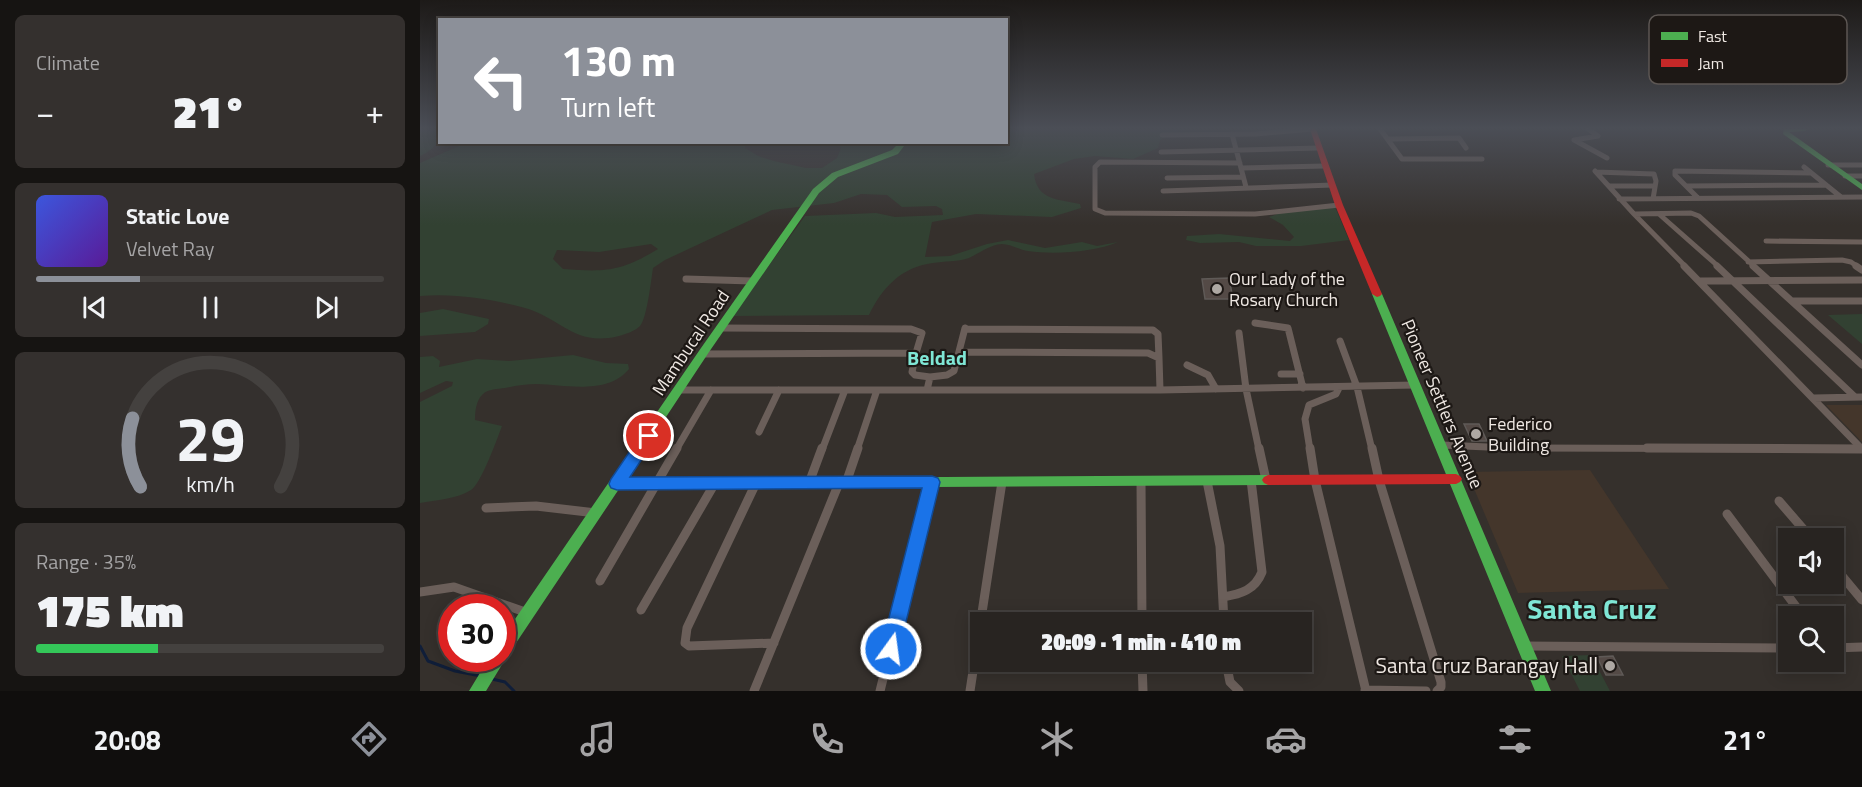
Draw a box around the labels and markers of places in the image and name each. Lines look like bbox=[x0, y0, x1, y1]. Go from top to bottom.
place label: Our Lady of the Rosary Church bbox=[1229, 265, 1345, 313]
marker: Our Lady of the Rosary Church bbox=[1210, 282, 1224, 296]
pin bbox=[623, 410, 674, 461]
place label: Federico Building bbox=[1488, 410, 1552, 458]
marker: Federico Building bbox=[1469, 427, 1483, 441]
place label: Santa Cruz Barangay Hall bbox=[1376, 649, 1598, 681]
marker: Santa Cruz Barangay Hall bbox=[1603, 659, 1617, 673]

